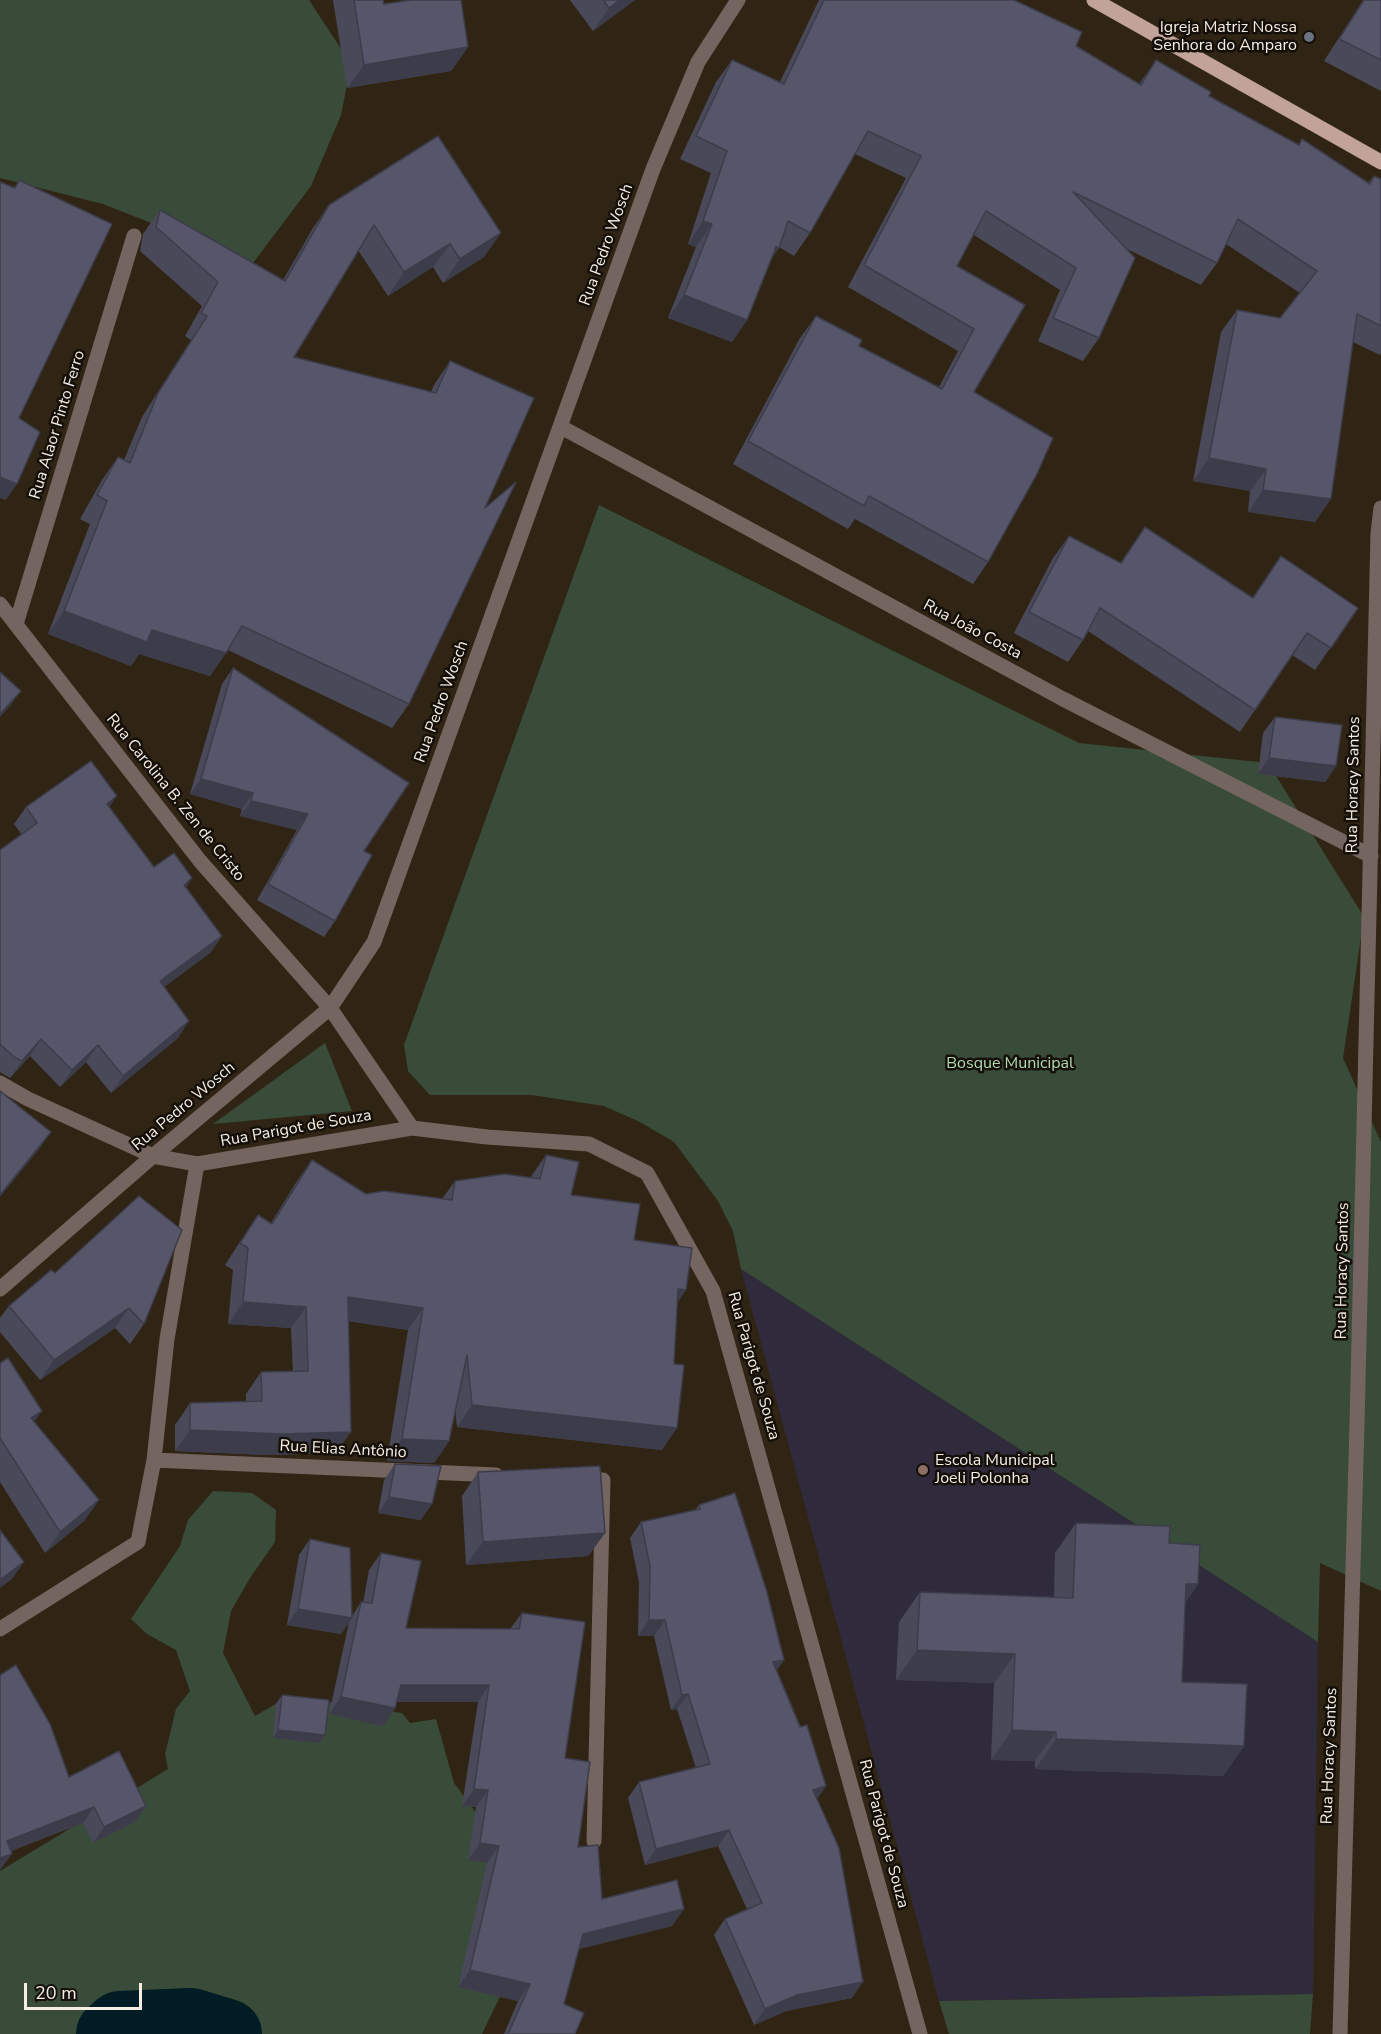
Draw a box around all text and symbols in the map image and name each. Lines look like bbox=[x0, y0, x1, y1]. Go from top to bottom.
place label: Igreja Matriz Nossa Senhora do Amparo bbox=[1153, 18, 1297, 56]
marker: Igreja Matriz Nossa Senhora do Amparo bbox=[1302, 30, 1316, 44]
street label: Rua Pedro Wosch bbox=[576, 181, 638, 309]
street label: Rua Alaor Pinto Ferro bbox=[26, 348, 90, 502]
street label: Rua João Costa bbox=[920, 596, 1024, 664]
street label: Rua Pedro Wosch bbox=[411, 638, 473, 766]
street label: Rua Carolina B. Zen de Cristo bbox=[102, 711, 248, 885]
street label: Rua Horacy Santos bbox=[1343, 716, 1365, 854]
park label: Bosque Municipal bbox=[946, 1054, 1074, 1074]
street label: Rua Pedro Wosch bbox=[129, 1058, 239, 1156]
street label: Rua Parigot de Souza bbox=[219, 1106, 373, 1152]
street label: Rua Horacy Santos bbox=[1332, 1202, 1354, 1340]
street label: Rua Parigot de Souza bbox=[723, 1290, 783, 1442]
street label: Rua Elias Antônio bbox=[279, 1437, 407, 1463]
place label: Escola Municipal Joeli Polonha bbox=[935, 1451, 1054, 1489]
marker: Escola Municipal Joeli Polonha bbox=[916, 1463, 930, 1477]
street label: Rua Horacy Santos bbox=[1318, 1687, 1342, 1825]
street label: Rua Parigot de Souza bbox=[854, 1757, 912, 1911]
scale bar bbox=[27, 1971, 146, 2009]
text: 20 m bbox=[35, 1981, 77, 2005]

